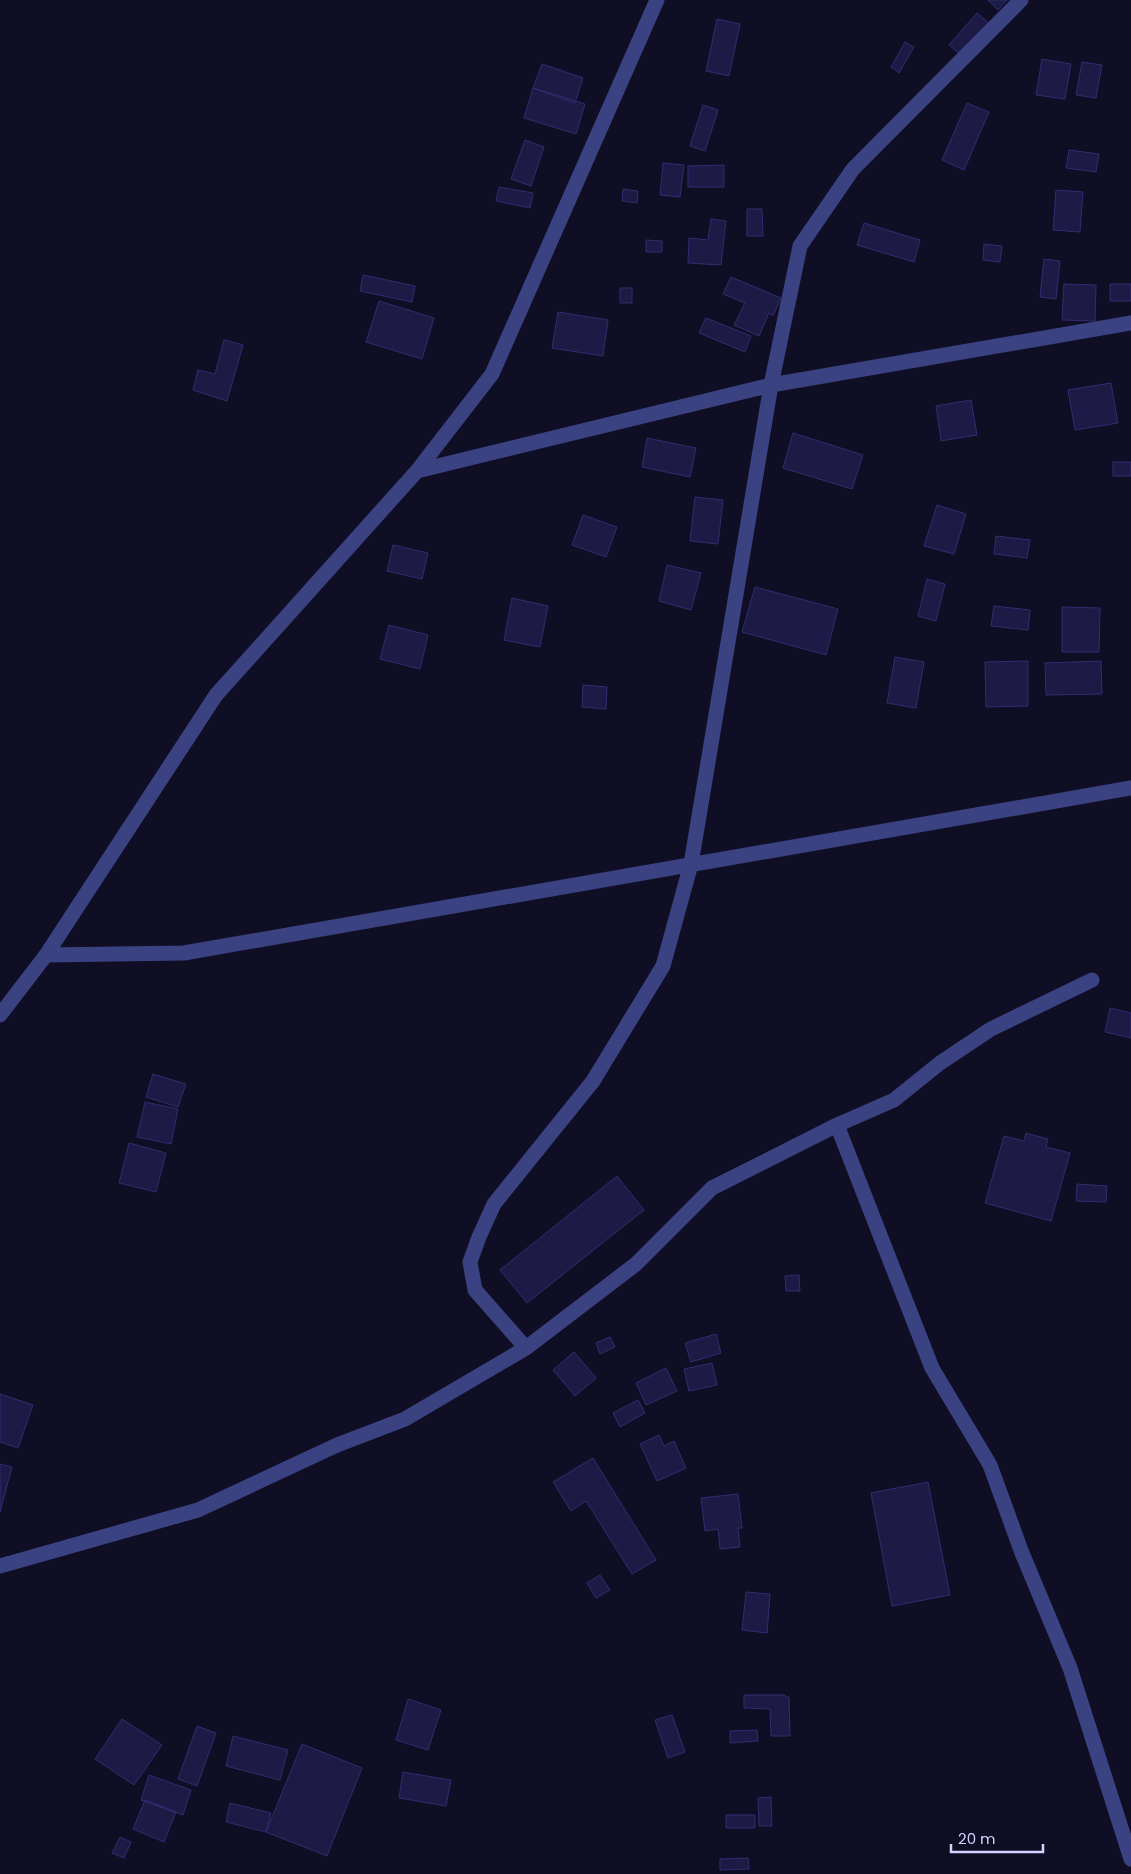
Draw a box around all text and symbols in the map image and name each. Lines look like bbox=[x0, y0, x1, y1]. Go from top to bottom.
scale bar bbox=[951, 1822, 1044, 1854]
text: 20 m bbox=[958, 1828, 996, 1849]

